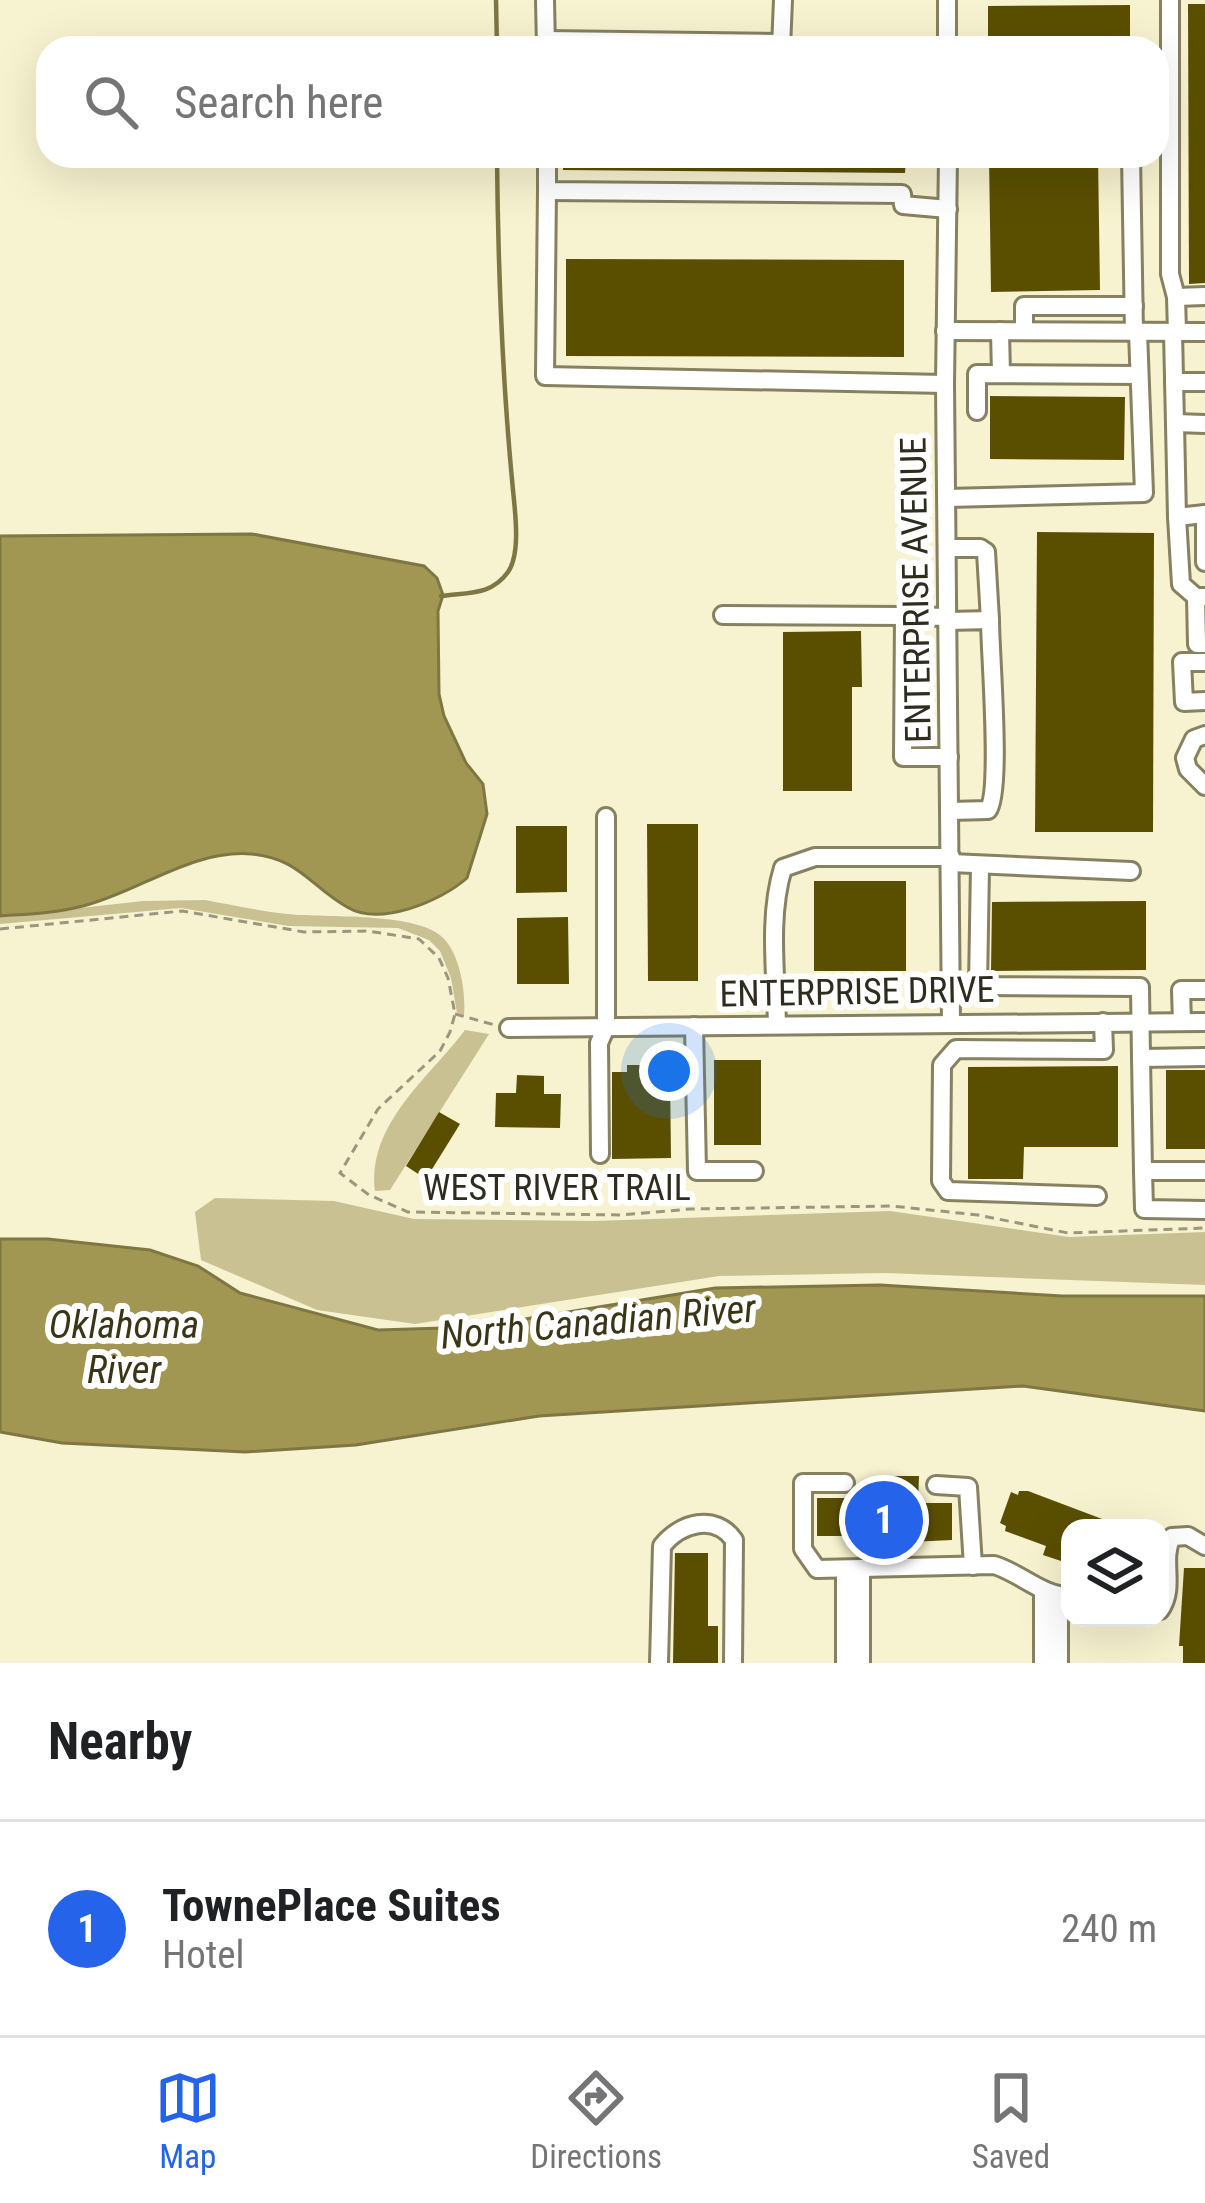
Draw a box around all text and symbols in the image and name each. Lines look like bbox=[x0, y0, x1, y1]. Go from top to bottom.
search box bbox=[36, 36, 1169, 168]
icon: search bbox=[78, 69, 144, 135]
text: Search here bbox=[174, 76, 383, 129]
street label: ENTERPRISE AVENUE bbox=[892, 437, 940, 743]
street label: ENTERPRISE DRIVE bbox=[719, 969, 995, 1015]
your location bbox=[639, 1041, 699, 1101]
street label: WEST RIVER TRAIL bbox=[423, 1167, 691, 1209]
water label: North Canadian River bbox=[439, 1285, 759, 1359]
water label: Oklahoma River bbox=[49, 1302, 199, 1393]
pin: 1 bbox=[845, 1475, 923, 1565]
map controls bbox=[1061, 1519, 1169, 1627]
button: layers bbox=[1061, 1519, 1169, 1627]
text: Nearby bbox=[48, 1712, 192, 1771]
text: TownePlace Suites bbox=[162, 1879, 501, 1932]
text: 1 bbox=[77, 1906, 97, 1952]
text: 240 m bbox=[1061, 1906, 1157, 1952]
text: Hotel bbox=[162, 1932, 245, 1978]
tab: Map bbox=[155, 2065, 221, 2176]
tab: Directions bbox=[530, 2065, 662, 2176]
tab: Saved bbox=[972, 2065, 1050, 2176]

